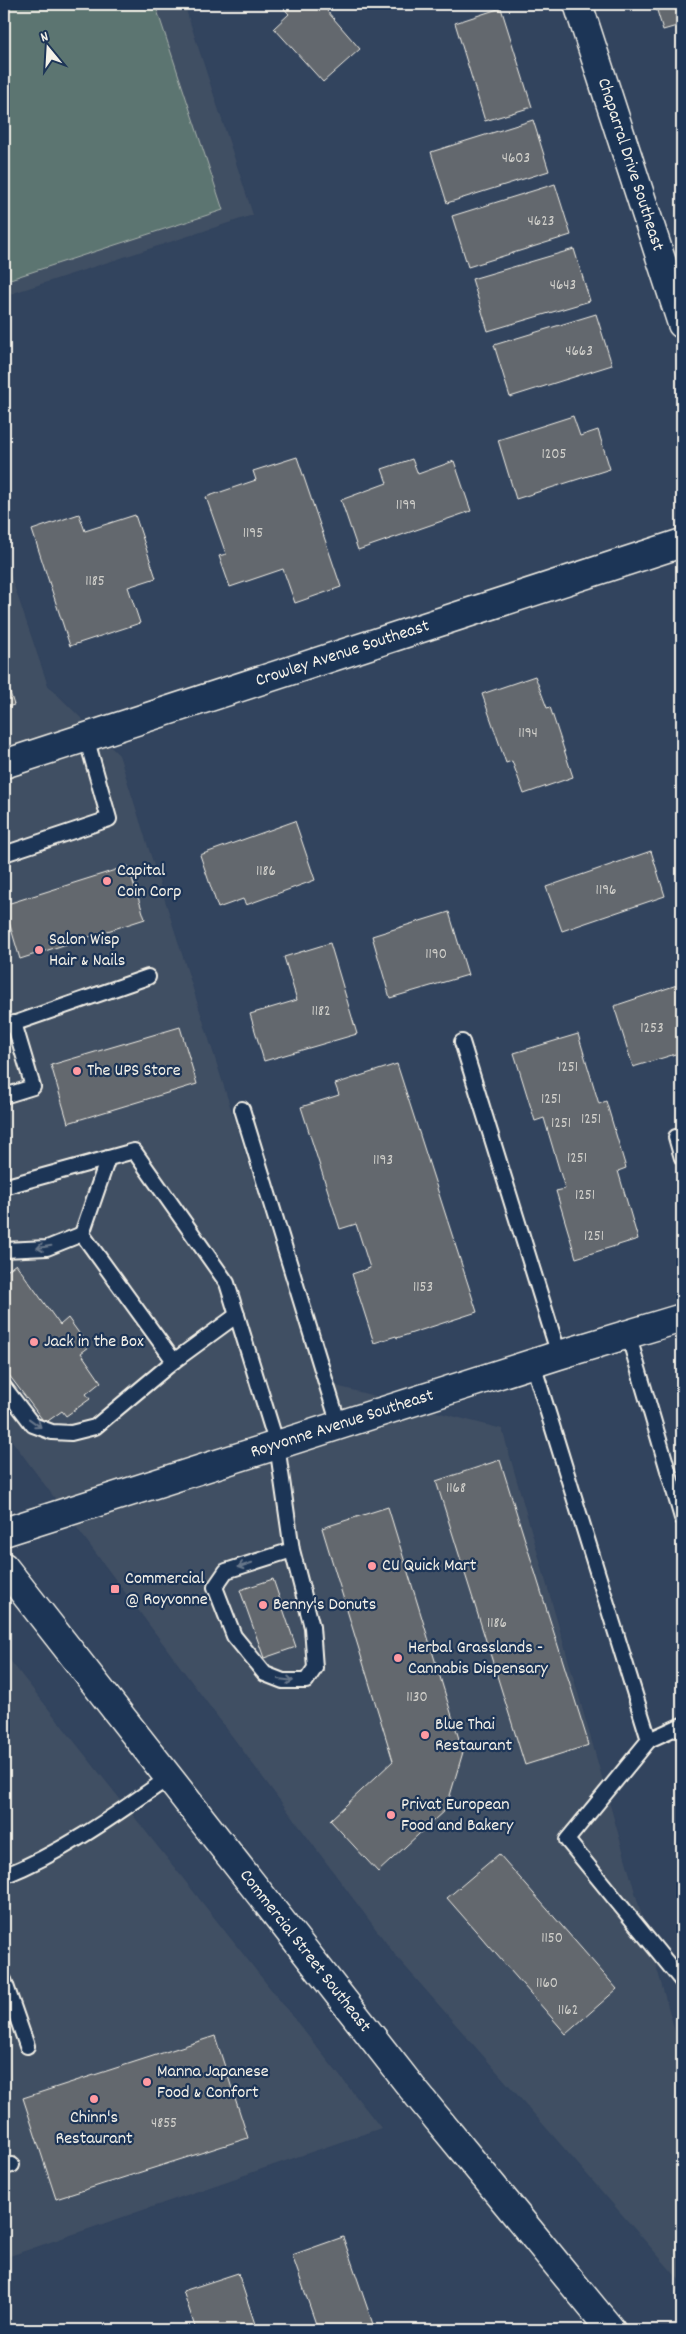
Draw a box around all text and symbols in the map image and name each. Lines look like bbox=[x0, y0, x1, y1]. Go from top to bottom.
north arrow bbox=[22, 22, 72, 72]
text: N bbox=[38, 27, 51, 48]
street label: Chaparral Drive Southeast bbox=[590, 75, 670, 255]
house number: 4603 bbox=[502, 148, 530, 170]
house number: 4623 bbox=[528, 211, 554, 233]
house number: 4643 bbox=[550, 275, 576, 297]
house number: 4663 bbox=[565, 341, 593, 363]
house number: 1205 bbox=[542, 444, 567, 466]
house number: 1199 bbox=[396, 495, 416, 517]
house number: 1195 bbox=[243, 523, 263, 545]
house number: 1185 bbox=[85, 571, 105, 593]
street label: Crowley Avenue Southeast bbox=[252, 614, 433, 694]
house number: 1194 bbox=[518, 723, 538, 745]
place label: Capital Coin Corp bbox=[117, 859, 182, 905]
house number: 1186 bbox=[256, 861, 276, 883]
marker: Capital Coin Corp bbox=[101, 875, 113, 887]
house number: 1196 bbox=[596, 880, 616, 902]
place label: Salon Wisp Hair & Nails bbox=[49, 928, 125, 974]
marker: Salon Wisp Hair & Nails bbox=[33, 944, 45, 956]
house number: 1190 bbox=[425, 944, 447, 966]
house number: 1182 bbox=[311, 1001, 331, 1023]
house number: 1253 bbox=[640, 1018, 664, 1040]
house number: 1251 bbox=[558, 1057, 578, 1079]
place label: The UPS Store bbox=[87, 1059, 181, 1084]
marker: The UPS Store bbox=[71, 1065, 83, 1077]
house number: 1251 bbox=[541, 1089, 561, 1111]
house number: 1251 bbox=[581, 1109, 601, 1131]
house number: 1251 bbox=[551, 1113, 571, 1135]
house number: 1251 bbox=[567, 1148, 587, 1170]
house number: 1193 bbox=[373, 1150, 393, 1172]
house number: 1251 bbox=[575, 1185, 595, 1207]
house number: 1251 bbox=[584, 1226, 604, 1248]
one-way arrow bbox=[36, 1242, 52, 1252]
house number: 1153 bbox=[413, 1277, 433, 1299]
place label: Jack in the Box bbox=[44, 1330, 144, 1355]
marker: Jack in the Box bbox=[28, 1336, 40, 1348]
street label: Royvonne Avenue Southeast bbox=[247, 1383, 437, 1465]
one-way arrow bbox=[28, 1418, 42, 1428]
house number: 1168 bbox=[446, 1478, 466, 1500]
place label: CU Quick Mart bbox=[382, 1554, 477, 1579]
one-way arrow bbox=[238, 1560, 254, 1570]
marker: CU Quick Mart bbox=[366, 1560, 378, 1572]
place label: Commercial @ Royvonne bbox=[125, 1567, 208, 1613]
marker: Commercial @ Royvonne bbox=[109, 1583, 121, 1595]
place label: Benny's Donuts bbox=[273, 1593, 376, 1618]
marker: Benny's Donuts bbox=[257, 1599, 269, 1611]
house number: 1186 bbox=[487, 1613, 507, 1635]
place label: Herbal Grasslands - Cannabis Dispensary bbox=[408, 1636, 549, 1682]
marker: Herbal Grasslands - Cannabis Dispensary bbox=[392, 1652, 404, 1664]
one-way arrow bbox=[277, 1675, 293, 1685]
house number: 1130 bbox=[406, 1687, 428, 1709]
place label: Blue Thai Restaurant bbox=[435, 1713, 513, 1759]
marker: Blue Thai Restaurant bbox=[419, 1729, 431, 1741]
place label: Privat European Food and Bakery bbox=[401, 1793, 514, 1839]
marker: Privat European Food and Bakery bbox=[385, 1809, 397, 1821]
street label: Commercial Street Southeast bbox=[233, 1864, 377, 2038]
house number: 1150 bbox=[541, 1928, 563, 1950]
house number: 1160 bbox=[536, 1973, 558, 1995]
house number: 1162 bbox=[558, 2000, 578, 2022]
place label: Manna Japanese Food & Confort bbox=[157, 2060, 269, 2106]
marker: Manna Japanese Food & Confort bbox=[141, 2076, 153, 2088]
marker: Chinn's Restaurant bbox=[88, 2093, 100, 2105]
place label: Chinn's Restaurant bbox=[55, 2106, 133, 2152]
house number: 4855 bbox=[151, 2113, 177, 2135]

